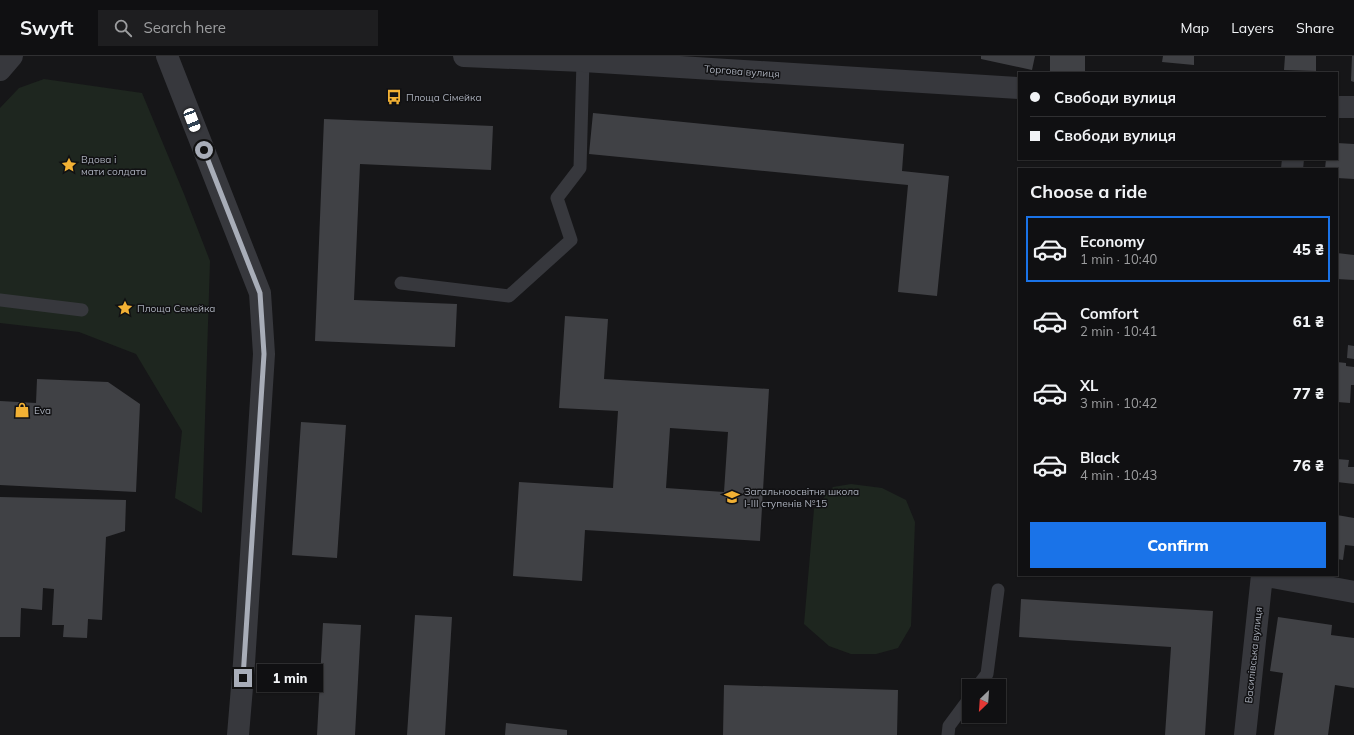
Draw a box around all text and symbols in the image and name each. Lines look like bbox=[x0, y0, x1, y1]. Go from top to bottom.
search box bbox=[98, 10, 378, 46]
text: Swyft bbox=[20, 16, 74, 40]
icon: search bbox=[112, 17, 134, 39]
text: Search here bbox=[144, 18, 226, 37]
text: Map bbox=[1180, 19, 1209, 37]
text: Layers bbox=[1231, 19, 1274, 37]
text: Share bbox=[1296, 19, 1334, 37]
street label: Торгова вулиця bbox=[704, 62, 780, 81]
bus stop icon: Площа Сімейка bbox=[385, 88, 403, 106]
text: Свободи вулиця bbox=[1054, 88, 1176, 107]
place label: Площа Сімейка bbox=[406, 91, 482, 104]
car bbox=[182, 107, 202, 133]
text: Свободи вулиця bbox=[1054, 126, 1176, 145]
route start bbox=[195, 141, 213, 159]
place label: Вдова і мати солдата bbox=[81, 153, 146, 178]
place icon: Вдова і мати солдата bbox=[60, 156, 78, 174]
text: Choose a ride bbox=[1030, 180, 1147, 203]
icon: car bbox=[1032, 231, 1068, 267]
text: Economy bbox=[1080, 232, 1145, 251]
text: 45 ₴ bbox=[1293, 240, 1324, 259]
text: 1 min · 10:40 bbox=[1080, 251, 1157, 267]
place icon: Площа Семейка bbox=[116, 299, 134, 317]
place label: Площа Семейка bbox=[137, 302, 215, 315]
icon: car bbox=[1032, 303, 1068, 339]
text: Comfort bbox=[1080, 304, 1138, 323]
text: 61 ₴ bbox=[1293, 312, 1324, 331]
text: 2 min · 10:41 bbox=[1080, 323, 1157, 339]
icon: car bbox=[1032, 375, 1068, 411]
text: XL bbox=[1080, 376, 1098, 395]
text: 77 ₴ bbox=[1293, 384, 1324, 403]
text: 3 min · 10:42 bbox=[1080, 395, 1157, 411]
shop icon: Eva bbox=[13, 401, 31, 419]
place label: Eva bbox=[34, 404, 51, 417]
icon: car bbox=[1032, 447, 1068, 483]
text: Black bbox=[1080, 448, 1119, 467]
text: 76 ₴ bbox=[1293, 456, 1324, 475]
text: 4 min · 10:43 bbox=[1080, 467, 1157, 483]
place label: Загальноосвітня школа І-ІІІ ступенів №15 bbox=[744, 485, 859, 510]
school or university icon: Загальноосвітня школа І-ІІІ ступенів №15 bbox=[723, 488, 741, 506]
button: Confirm bbox=[1030, 522, 1326, 568]
street label: Василівська вулиця bbox=[1242, 606, 1265, 704]
callout: 1 min bbox=[257, 664, 323, 692]
route end bbox=[234, 669, 252, 687]
text: 1 min bbox=[273, 670, 307, 686]
north arrow bbox=[962, 679, 1006, 723]
map controls bbox=[962, 679, 1006, 723]

